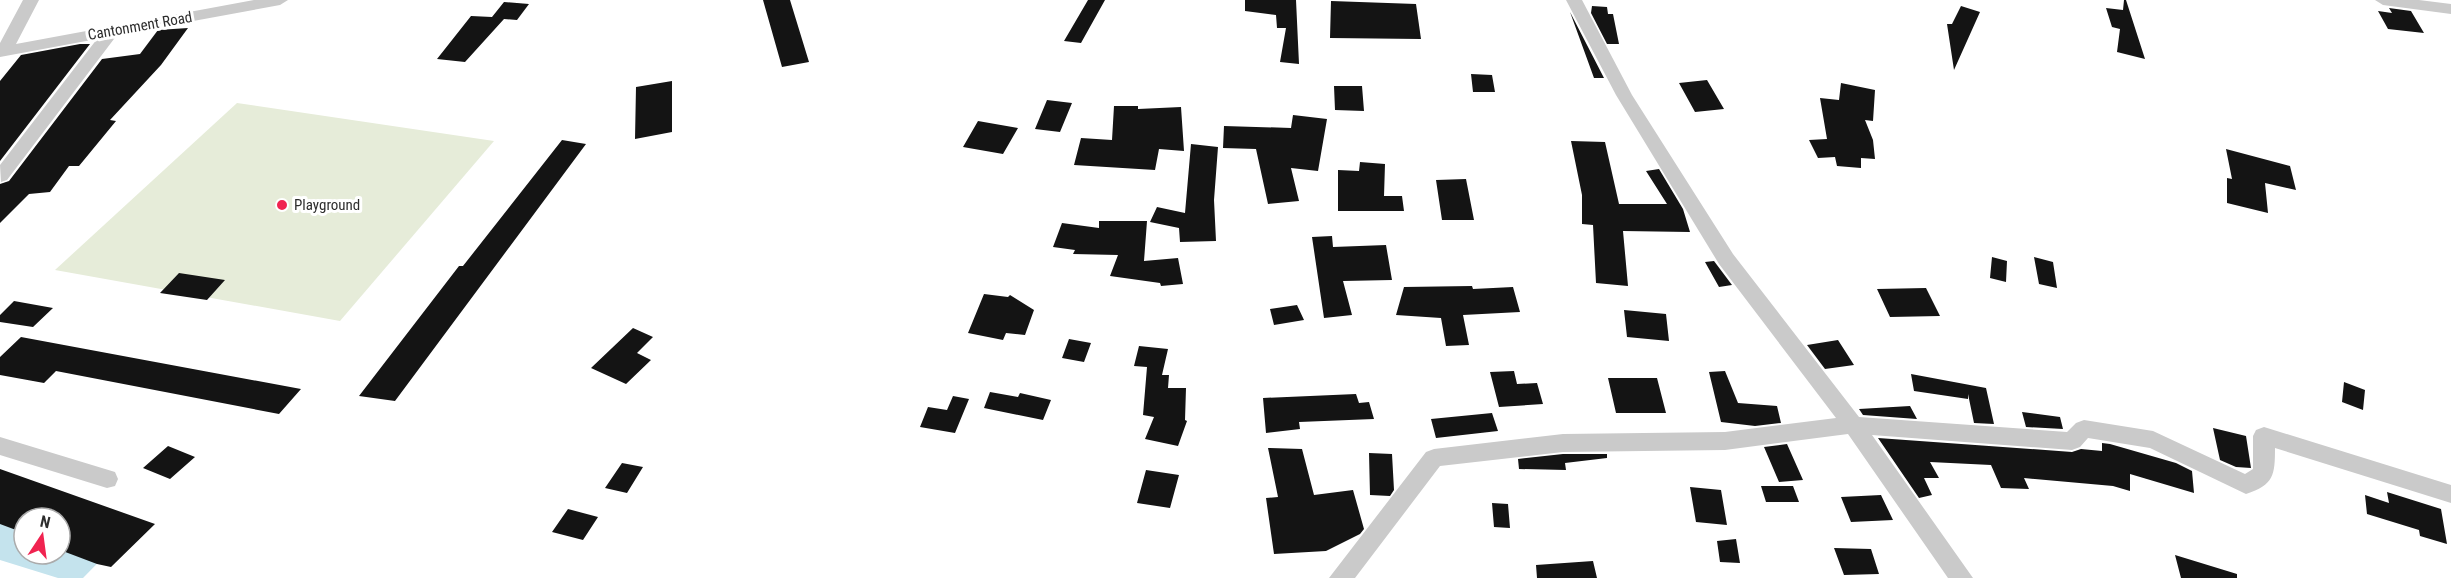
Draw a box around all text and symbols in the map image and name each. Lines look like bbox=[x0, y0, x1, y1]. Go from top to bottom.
street label: Cantonment Road bbox=[86, 8, 194, 44]
place label: Playground bbox=[294, 196, 360, 214]
marker: Playground bbox=[275, 198, 289, 212]
north arrow bbox=[12, 506, 72, 566]
text: N bbox=[38, 512, 52, 532]

